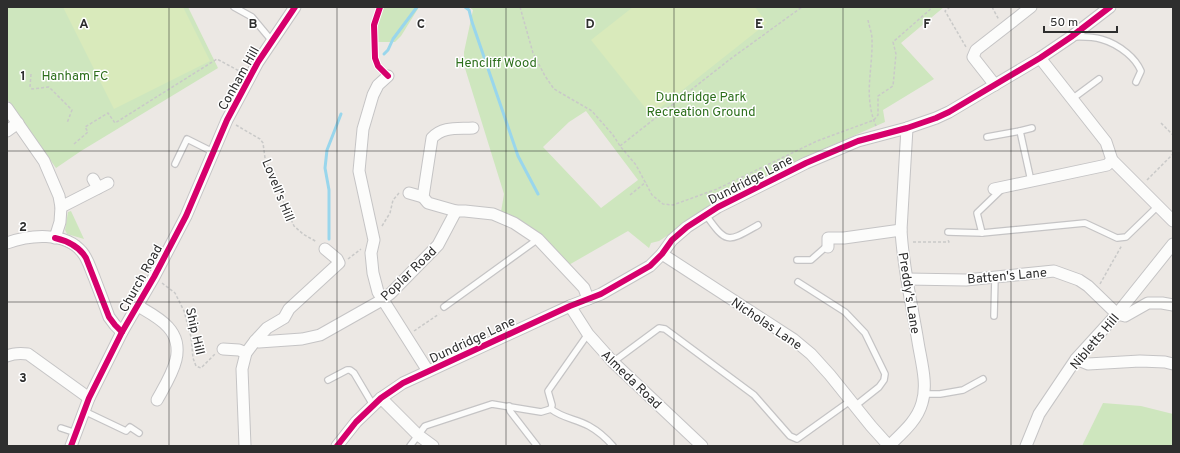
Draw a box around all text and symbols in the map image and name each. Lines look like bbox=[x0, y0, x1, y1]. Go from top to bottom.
scale bar bbox=[1044, 8, 1117, 34]
text: 50 m bbox=[1050, 15, 1078, 31]
text: A bbox=[79, 17, 89, 33]
text: B bbox=[249, 17, 258, 33]
text: C bbox=[417, 17, 425, 33]
text: D bbox=[585, 17, 595, 33]
text: E bbox=[755, 17, 763, 33]
text: F bbox=[923, 17, 931, 33]
street label: Conham Hill bbox=[216, 44, 264, 114]
park label: Hencliff Wood bbox=[455, 56, 537, 72]
text: 1 bbox=[20, 69, 26, 85]
park label: Hanham FC bbox=[42, 69, 108, 85]
park label: Dundridge Park Recreation Ground bbox=[646, 90, 756, 121]
street label: Dundridge Lane bbox=[706, 153, 796, 209]
street label: Lovell's Hill bbox=[257, 157, 297, 224]
text: 2 bbox=[19, 220, 27, 236]
street label: Church Road bbox=[117, 242, 167, 316]
street label: Poplar Road bbox=[378, 244, 441, 305]
street label: Preddy's Lane bbox=[894, 251, 922, 335]
street label: Batten's Lane bbox=[967, 266, 1048, 288]
street label: Nicholas Lane bbox=[727, 295, 804, 354]
street label: Ship Hill bbox=[181, 306, 207, 357]
street label: Nibletts Hill bbox=[1068, 311, 1124, 373]
street label: Dundridge Lane bbox=[427, 314, 518, 368]
street label: Almeda Road bbox=[597, 348, 664, 413]
text: 3 bbox=[19, 371, 27, 387]

